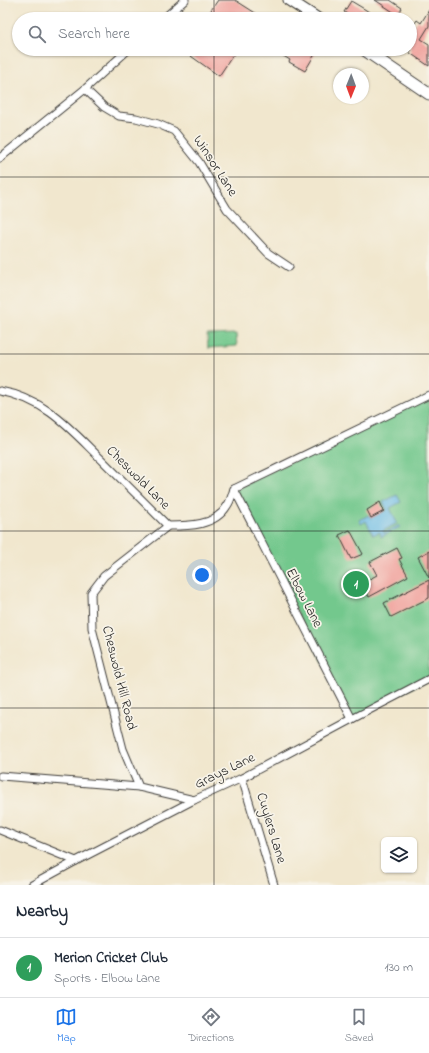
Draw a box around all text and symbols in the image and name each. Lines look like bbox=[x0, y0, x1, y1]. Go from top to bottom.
search box bbox=[12, 12, 417, 56]
icon: search bbox=[26, 23, 48, 45]
text: Search here bbox=[58, 23, 130, 45]
north arrow bbox=[333, 68, 369, 104]
street label: Winsor Lane bbox=[187, 131, 243, 201]
street label: Cheswold Lane bbox=[101, 441, 175, 515]
your location bbox=[192, 565, 212, 585]
street label: Elbow Lane bbox=[280, 565, 328, 632]
pin: 1 bbox=[343, 569, 369, 599]
street label: Cheswold Hill Road bbox=[96, 624, 142, 732]
street label: Grays Lane bbox=[191, 747, 260, 796]
street label: Cuylers Lane bbox=[249, 790, 292, 867]
map controls bbox=[381, 837, 417, 873]
button: layers bbox=[381, 837, 417, 873]
text: Nearby bbox=[16, 899, 68, 924]
text: Merion Cricket Club bbox=[54, 947, 168, 969]
text: 1 bbox=[27, 958, 31, 977]
text: 130 m bbox=[385, 958, 413, 977]
text: Sports · Elbow Lane bbox=[54, 969, 160, 988]
tab: Map bbox=[55, 1006, 77, 1046]
tab: Directions bbox=[188, 1006, 234, 1046]
tab: Saved bbox=[345, 1006, 374, 1046]

